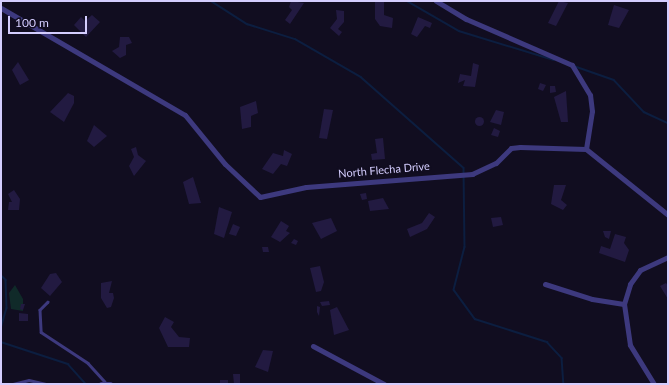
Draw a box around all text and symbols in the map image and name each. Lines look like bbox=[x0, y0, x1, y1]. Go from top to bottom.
scale bar bbox=[10, 8, 89, 34]
text: 100 m bbox=[15, 15, 49, 30]
street label: North Flecha Drive bbox=[338, 159, 430, 181]

